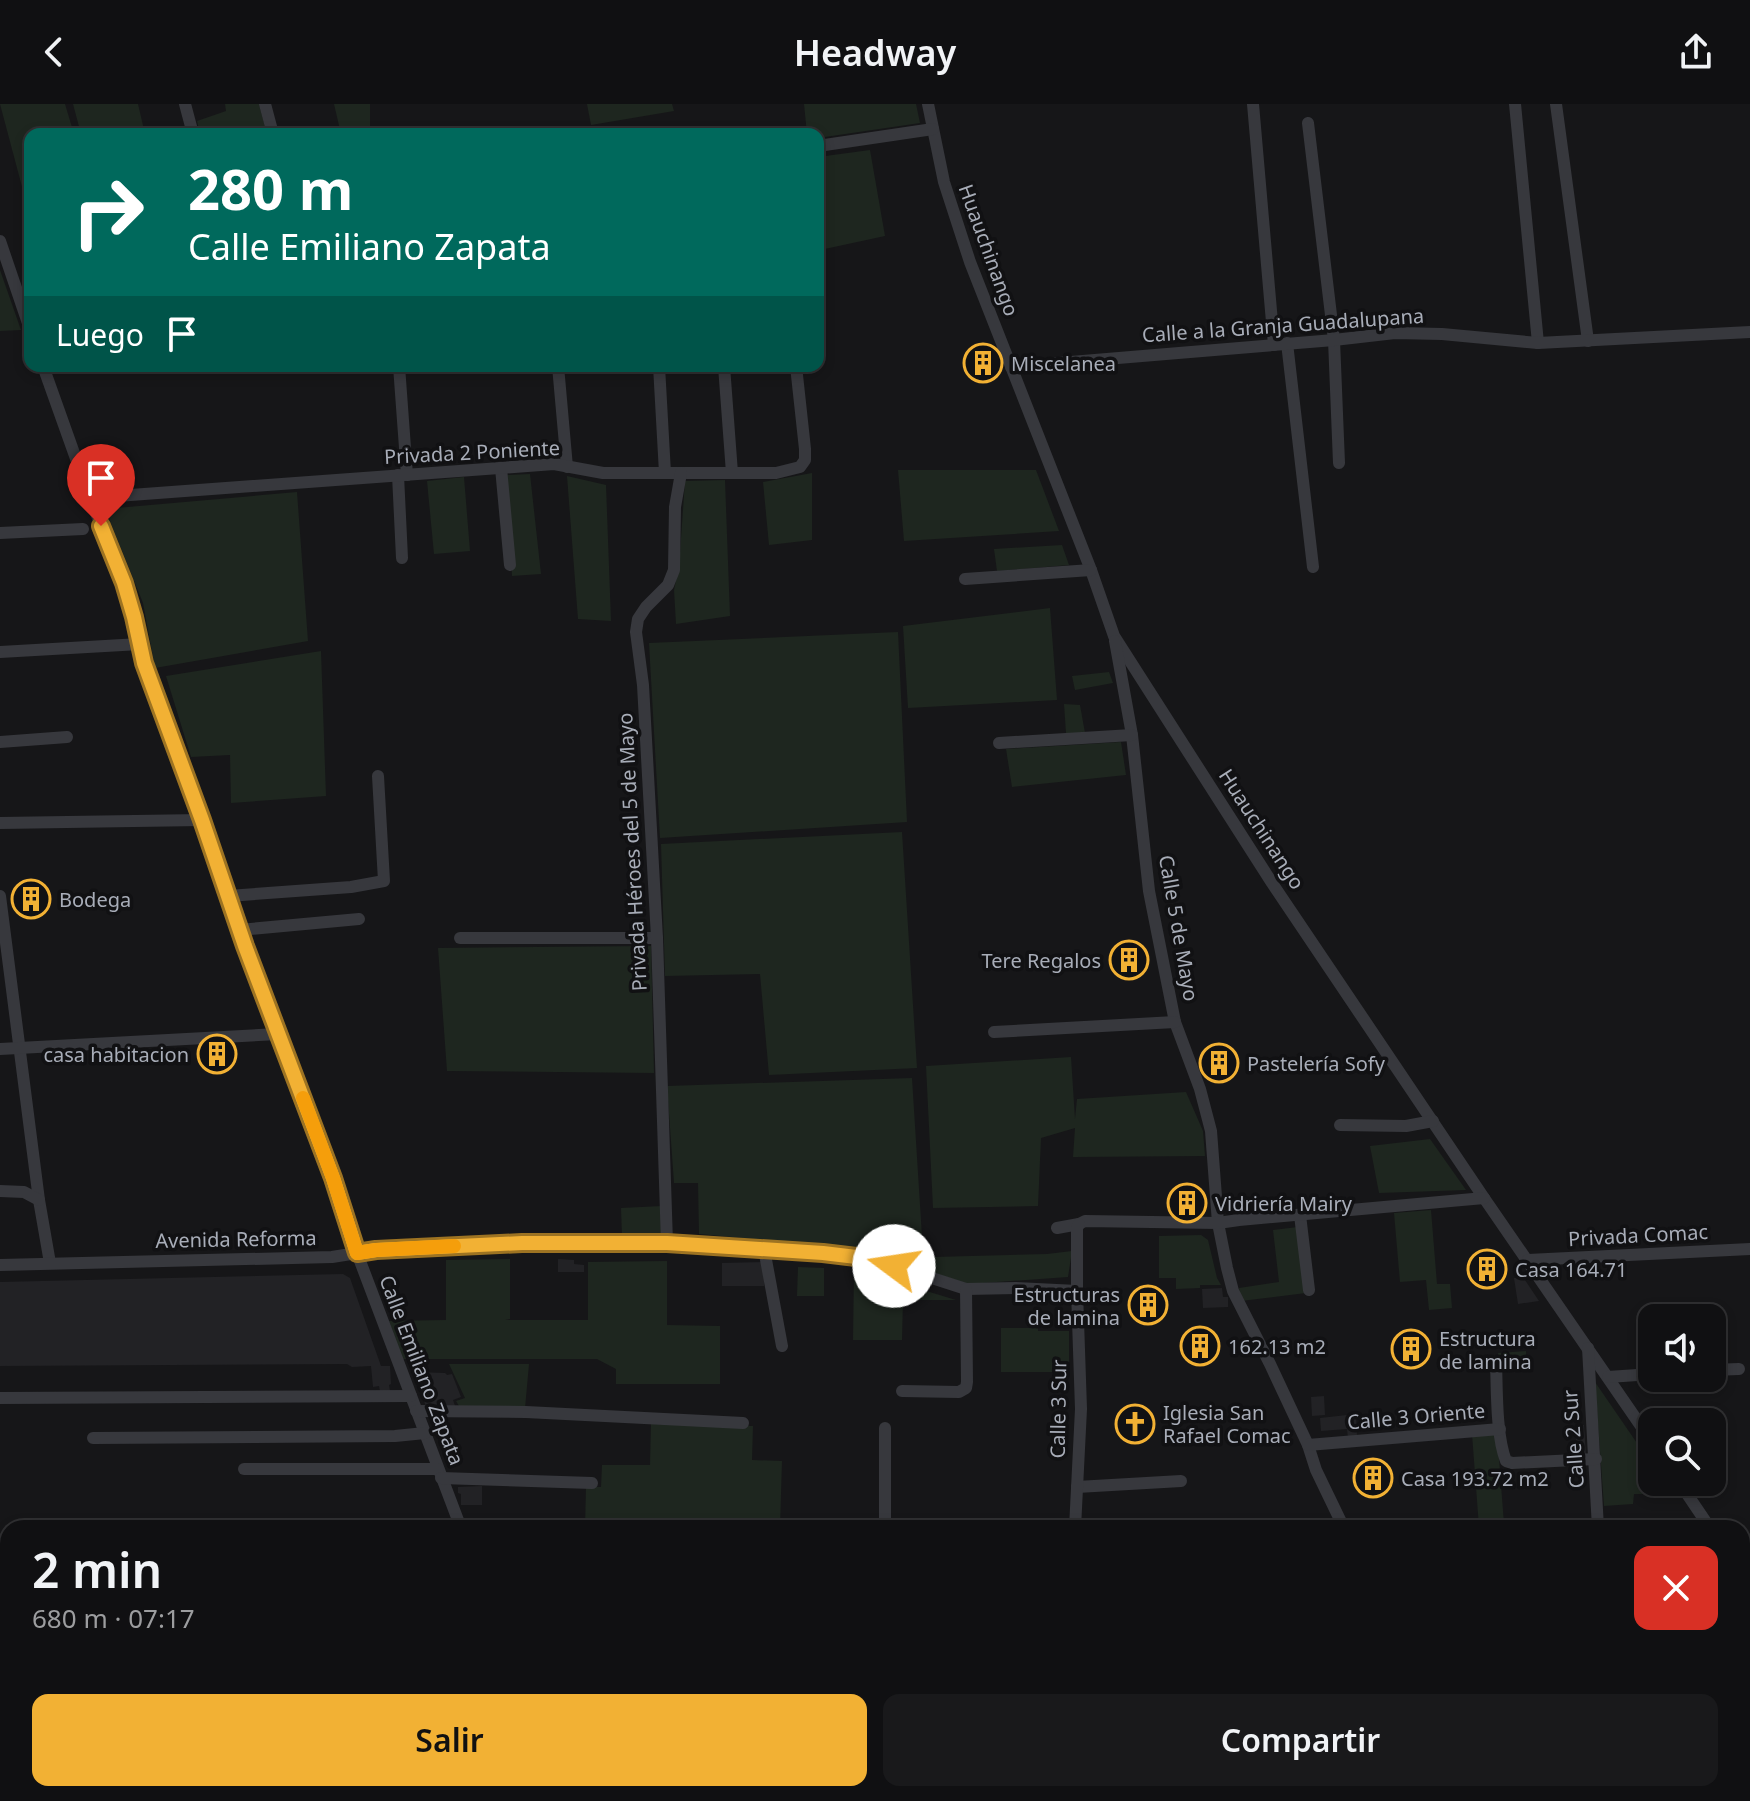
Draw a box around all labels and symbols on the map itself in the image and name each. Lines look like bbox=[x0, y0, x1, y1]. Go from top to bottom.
street label: Huauchinango bbox=[953, 180, 1025, 320]
street label: Calle a la Granja Guadalupana bbox=[1141, 302, 1425, 348]
building icon: Miscelanea bbox=[962, 342, 1004, 384]
place label: Miscelanea bbox=[1011, 350, 1116, 377]
street label: Privada 2 Poniente bbox=[383, 434, 561, 470]
pin bbox=[67, 444, 135, 526]
street label: Privada Héroes del 5 de Mayo bbox=[611, 712, 653, 992]
street label: Huauchinango bbox=[1213, 764, 1311, 894]
street label: Calle 5 de Mayo bbox=[1153, 853, 1205, 1003]
building icon: Bodega bbox=[10, 878, 52, 920]
place label: Bodega bbox=[59, 886, 131, 913]
building icon: Tere Regalos bbox=[1108, 939, 1150, 981]
place label: Tere Regalos bbox=[982, 947, 1101, 974]
building icon: casa habitacion bbox=[196, 1033, 238, 1075]
place label: casa habitacion bbox=[43, 1041, 189, 1068]
building icon: Pastelería Sofy bbox=[1198, 1042, 1240, 1084]
place label: Pastelería Sofy bbox=[1247, 1050, 1386, 1077]
building icon: Vidriería Mairy bbox=[1166, 1182, 1208, 1224]
place label: Vidriería Mairy bbox=[1215, 1190, 1353, 1217]
street label: Privada Comac bbox=[1567, 1218, 1709, 1252]
street label: Avenida Reforma bbox=[155, 1224, 317, 1254]
position arrow bbox=[852, 1224, 936, 1308]
building icon: Casa 164.71 bbox=[1466, 1248, 1508, 1290]
place label: Casa 164.71 bbox=[1515, 1256, 1627, 1283]
street label: Calle Emiliano Zapata bbox=[373, 1271, 471, 1469]
place label: Estructuras de lamina bbox=[1014, 1281, 1120, 1331]
building icon: Estructuras de lamina bbox=[1127, 1284, 1169, 1326]
building icon: 162.13 m2 bbox=[1179, 1325, 1221, 1367]
place label: Estructura de lamina bbox=[1439, 1325, 1536, 1375]
building icon: Estructura de lamina bbox=[1390, 1328, 1432, 1370]
place label: 162.13 m2 bbox=[1228, 1333, 1326, 1360]
street label: Calle 3 Sur bbox=[1044, 1359, 1072, 1459]
street label: Calle 2 Sur bbox=[1556, 1389, 1590, 1489]
street label: Calle 3 Oriente bbox=[1346, 1397, 1486, 1435]
place label: Iglesia San Rafael Comac bbox=[1163, 1399, 1291, 1449]
church icon: Iglesia San Rafael Comac bbox=[1114, 1403, 1156, 1445]
building icon: Casa 193.72 m2 bbox=[1352, 1457, 1394, 1499]
place label: Casa 193.72 m2 bbox=[1401, 1465, 1549, 1492]

